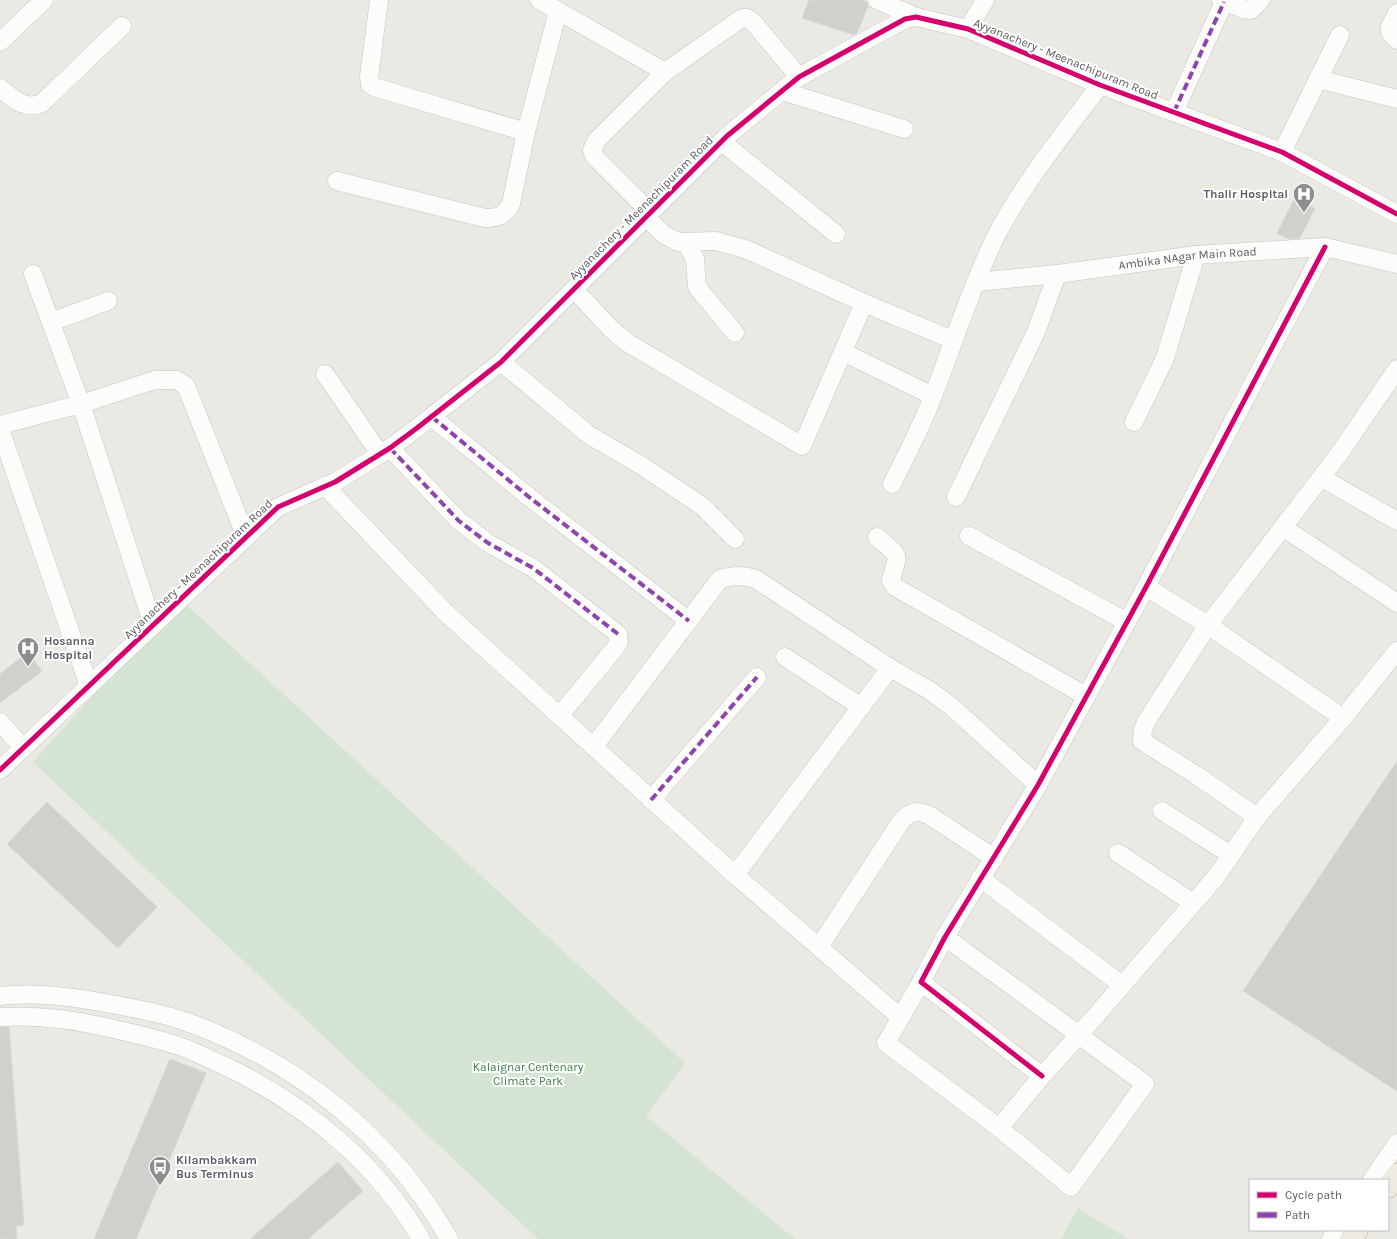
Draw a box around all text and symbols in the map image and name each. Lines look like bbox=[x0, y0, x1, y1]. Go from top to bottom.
street label: Ayyanachery - Meenachipuram Road bbox=[972, 15, 1160, 103]
street label: Ayyanachery - Meenachipuram Road bbox=[566, 133, 716, 283]
hospital icon: Thalir Hospital bbox=[1291, 181, 1317, 214]
place label: Thalir Hospital bbox=[1204, 187, 1288, 201]
street label: Ambika NAgar Main Road bbox=[1118, 244, 1257, 273]
street label: Ayyanachery - Meenachipuram Road bbox=[121, 496, 275, 642]
place label: Hosanna Hospital bbox=[44, 634, 95, 662]
hospital icon: Hosanna Hospital bbox=[15, 635, 41, 668]
park label: Kalaignar Centenary Climate Park bbox=[473, 1060, 584, 1088]
place label: Kilambakkam Bus Terminus bbox=[176, 1153, 257, 1181]
bus stop icon: Kilambakkam Bus Terminus bbox=[147, 1154, 173, 1187]
legend bbox=[1249, 1179, 1389, 1231]
text: Cycle path bbox=[1285, 1188, 1342, 1202]
text: Path bbox=[1285, 1208, 1310, 1222]

